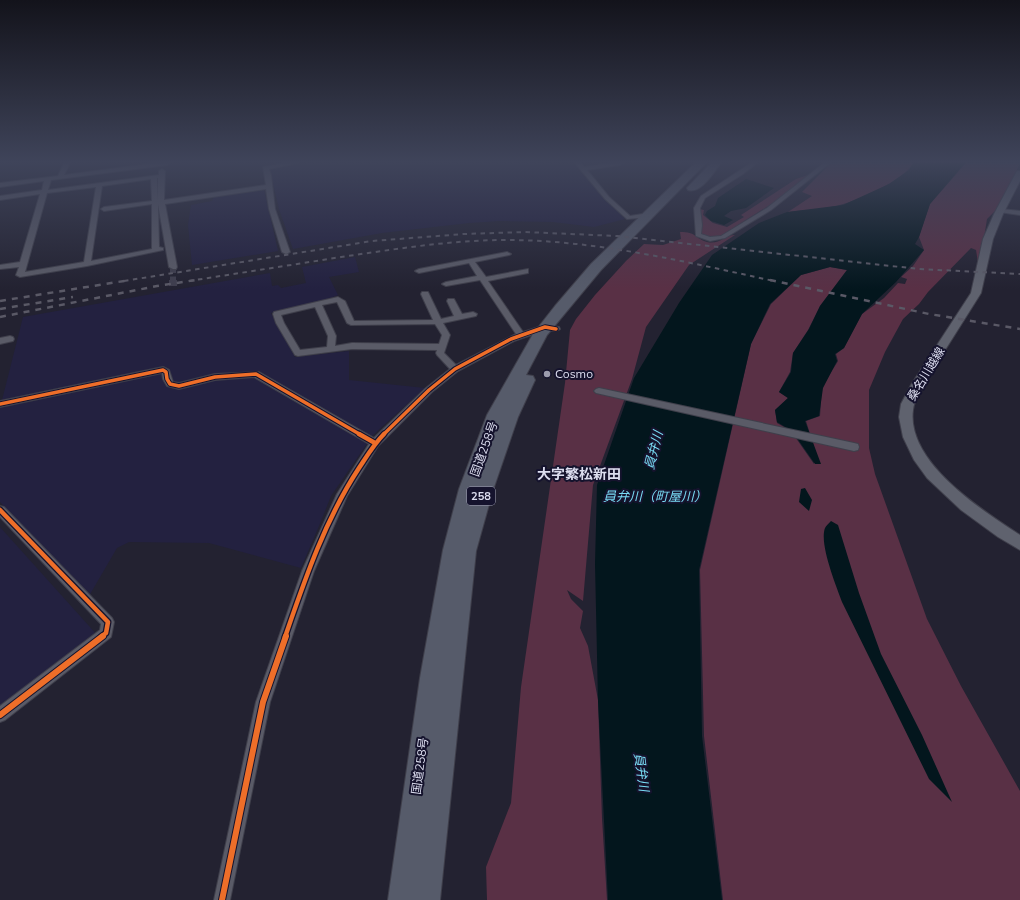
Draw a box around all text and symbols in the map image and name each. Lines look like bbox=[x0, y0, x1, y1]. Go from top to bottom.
street label: 桑名川越線 bbox=[904, 344, 947, 403]
place label: Cosmo bbox=[555, 366, 593, 381]
marker: Cosmo bbox=[542, 369, 552, 379]
street label: 国道258号 bbox=[467, 419, 500, 478]
water label: 員弁川 bbox=[641, 427, 666, 471]
district label: 大字繁松新田 bbox=[537, 465, 621, 483]
road number: 258 bbox=[467, 487, 495, 505]
water label: 員弁川（町屋川） bbox=[603, 488, 707, 504]
street label: 国道258号 bbox=[408, 736, 431, 795]
water label: 員弁川 bbox=[631, 752, 653, 794]

